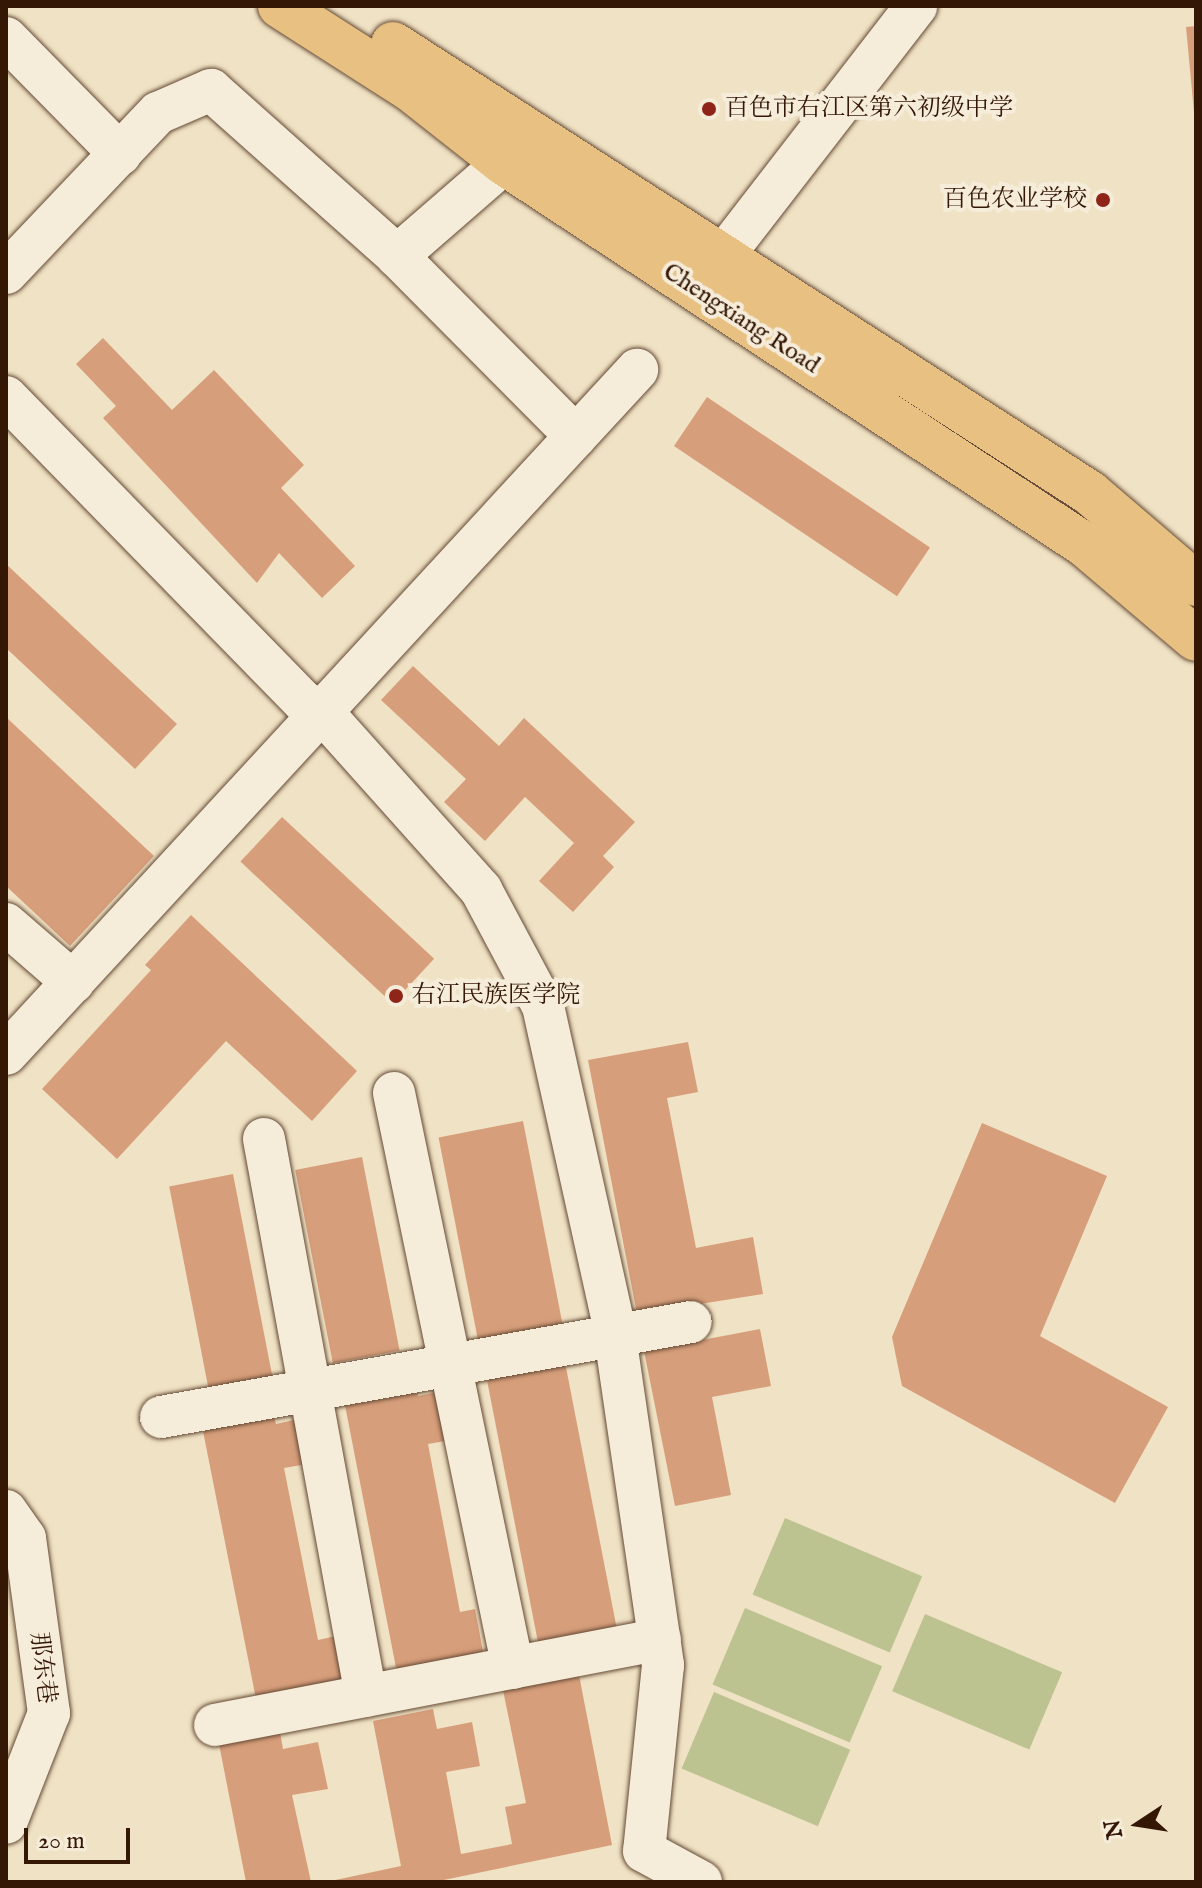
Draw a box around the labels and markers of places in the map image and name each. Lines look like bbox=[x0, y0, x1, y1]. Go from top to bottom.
place label: 百色市右江区第六初级中学 bbox=[725, 95, 1013, 123]
marker: 百色市右江区第六初级中学 bbox=[700, 100, 718, 118]
place label: 百色农业学校 bbox=[943, 186, 1087, 214]
marker: 百色农业学校 bbox=[1094, 191, 1112, 209]
place label: 右江民族医学院 bbox=[412, 982, 580, 1010]
marker: 右江民族医学院 bbox=[387, 987, 405, 1005]

